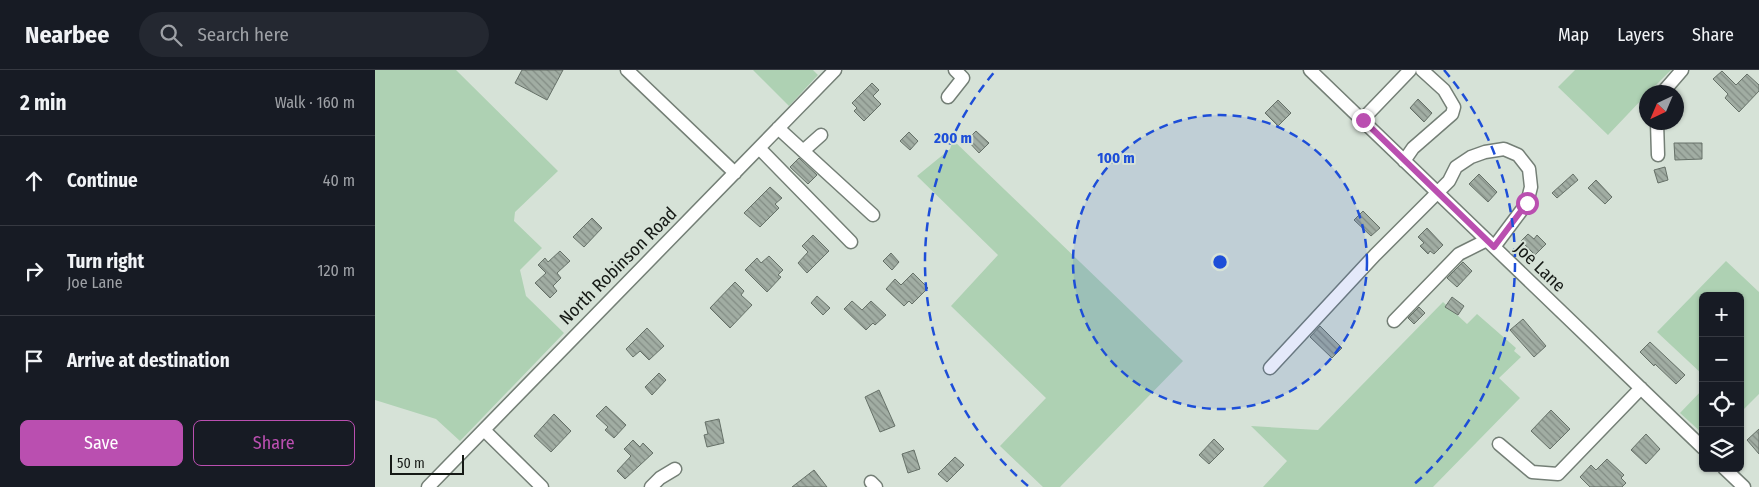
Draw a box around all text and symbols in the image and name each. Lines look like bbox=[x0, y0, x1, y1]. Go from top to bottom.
search box bbox=[139, 12, 489, 57]
text: Nearbee bbox=[25, 21, 109, 49]
icon: search bbox=[157, 21, 185, 49]
text: Search here bbox=[197, 23, 289, 46]
text: Map bbox=[1558, 24, 1589, 46]
text: Layers bbox=[1617, 24, 1664, 46]
text: Share bbox=[1692, 24, 1734, 46]
north arrow bbox=[1639, 85, 1684, 130]
text: 2 min bbox=[20, 90, 67, 116]
text: Walk · 160 m bbox=[275, 93, 355, 112]
route end bbox=[1352, 109, 1375, 132]
text: 200 m bbox=[933, 129, 972, 147]
text: 100 m bbox=[1097, 149, 1135, 167]
icon: ahead bbox=[20, 167, 48, 195]
text: Continue bbox=[67, 169, 138, 192]
text: 40 m bbox=[323, 171, 355, 190]
route start bbox=[1516, 192, 1539, 215]
street label: North Robinson Road bbox=[555, 203, 681, 329]
street label: Joe Lane bbox=[1510, 237, 1570, 297]
text: Turn right bbox=[67, 250, 144, 273]
centre of rings bbox=[1211, 253, 1229, 271]
icon: right bbox=[20, 257, 48, 285]
text: 120 m bbox=[317, 261, 355, 280]
text: Joe Lane bbox=[67, 273, 123, 292]
map controls bbox=[1699, 292, 1744, 472]
button: + bbox=[1699, 292, 1744, 337]
button: − bbox=[1699, 337, 1744, 382]
icon: arrive bbox=[20, 347, 48, 375]
text: Arrive at destination bbox=[67, 349, 230, 372]
button: locate bbox=[1699, 382, 1744, 427]
button: Save bbox=[20, 420, 183, 466]
button: Share bbox=[193, 420, 355, 466]
button: layers bbox=[1699, 427, 1744, 472]
scale bar bbox=[390, 452, 464, 475]
text: 50 m bbox=[397, 455, 425, 472]

